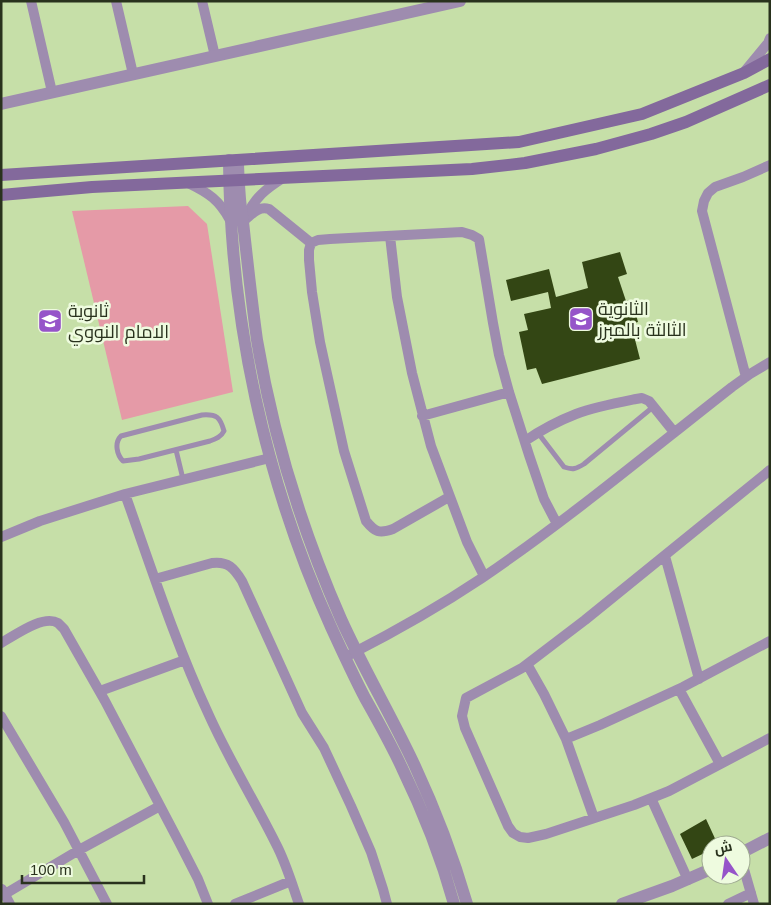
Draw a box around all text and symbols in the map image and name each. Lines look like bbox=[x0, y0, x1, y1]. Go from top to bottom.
place label: الثانوية الثالثة بالمبرز bbox=[597, 299, 687, 341]
place label: ثانوية الامام النووي bbox=[68, 301, 169, 346]
school or university icon: الثانوية الثالثة بالمبرز bbox=[568, 306, 594, 332]
school or university icon: ثانوية الامام النووي bbox=[37, 308, 63, 334]
north arrow bbox=[701, 835, 751, 885]
text: ش bbox=[713, 838, 734, 858]
scale bar bbox=[22, 852, 145, 884]
text: 100 m bbox=[30, 861, 72, 878]

